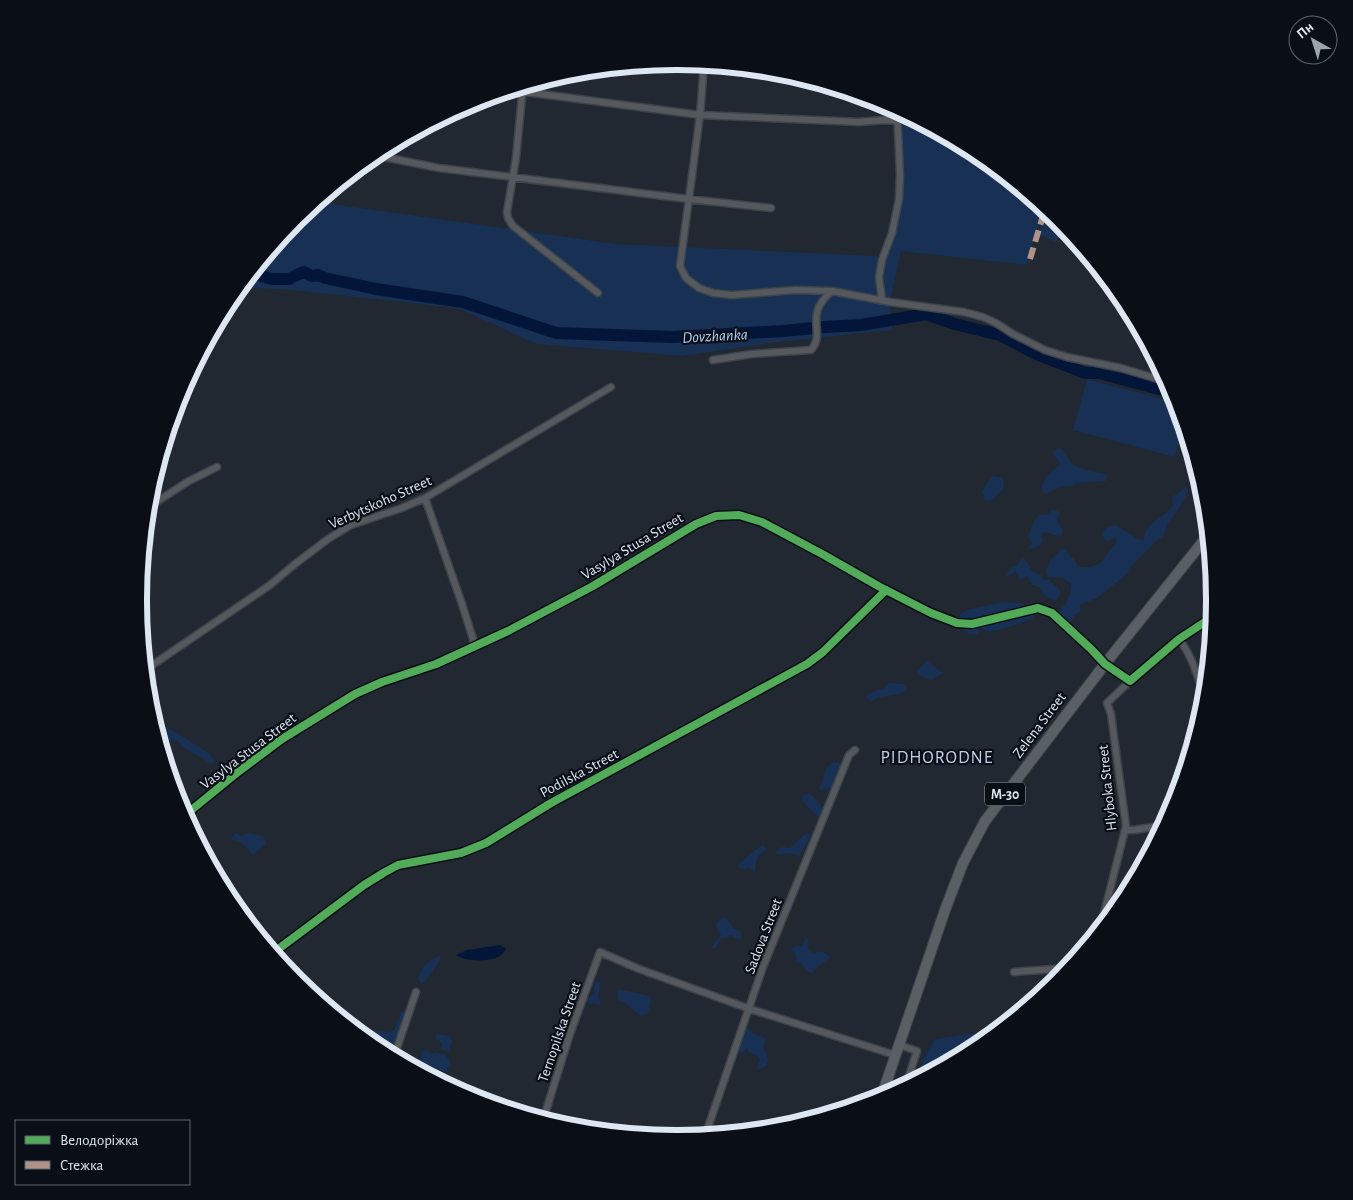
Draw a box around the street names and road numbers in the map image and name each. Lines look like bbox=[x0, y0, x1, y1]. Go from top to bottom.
street label: Verbytskoho Street bbox=[327, 473, 434, 532]
street label: Vasylya Stusa Street bbox=[579, 510, 686, 583]
street label: Zelena Street bbox=[1010, 690, 1069, 761]
street label: Vasylya Stusa Street bbox=[198, 711, 299, 792]
street label: Hlyboka Street bbox=[1095, 744, 1119, 832]
street label: Podilska Street bbox=[538, 746, 621, 800]
road number: М-30 bbox=[985, 782, 1025, 806]
street label: Sadova Street bbox=[742, 896, 785, 976]
street label: Ternopilska Street bbox=[535, 980, 584, 1084]

